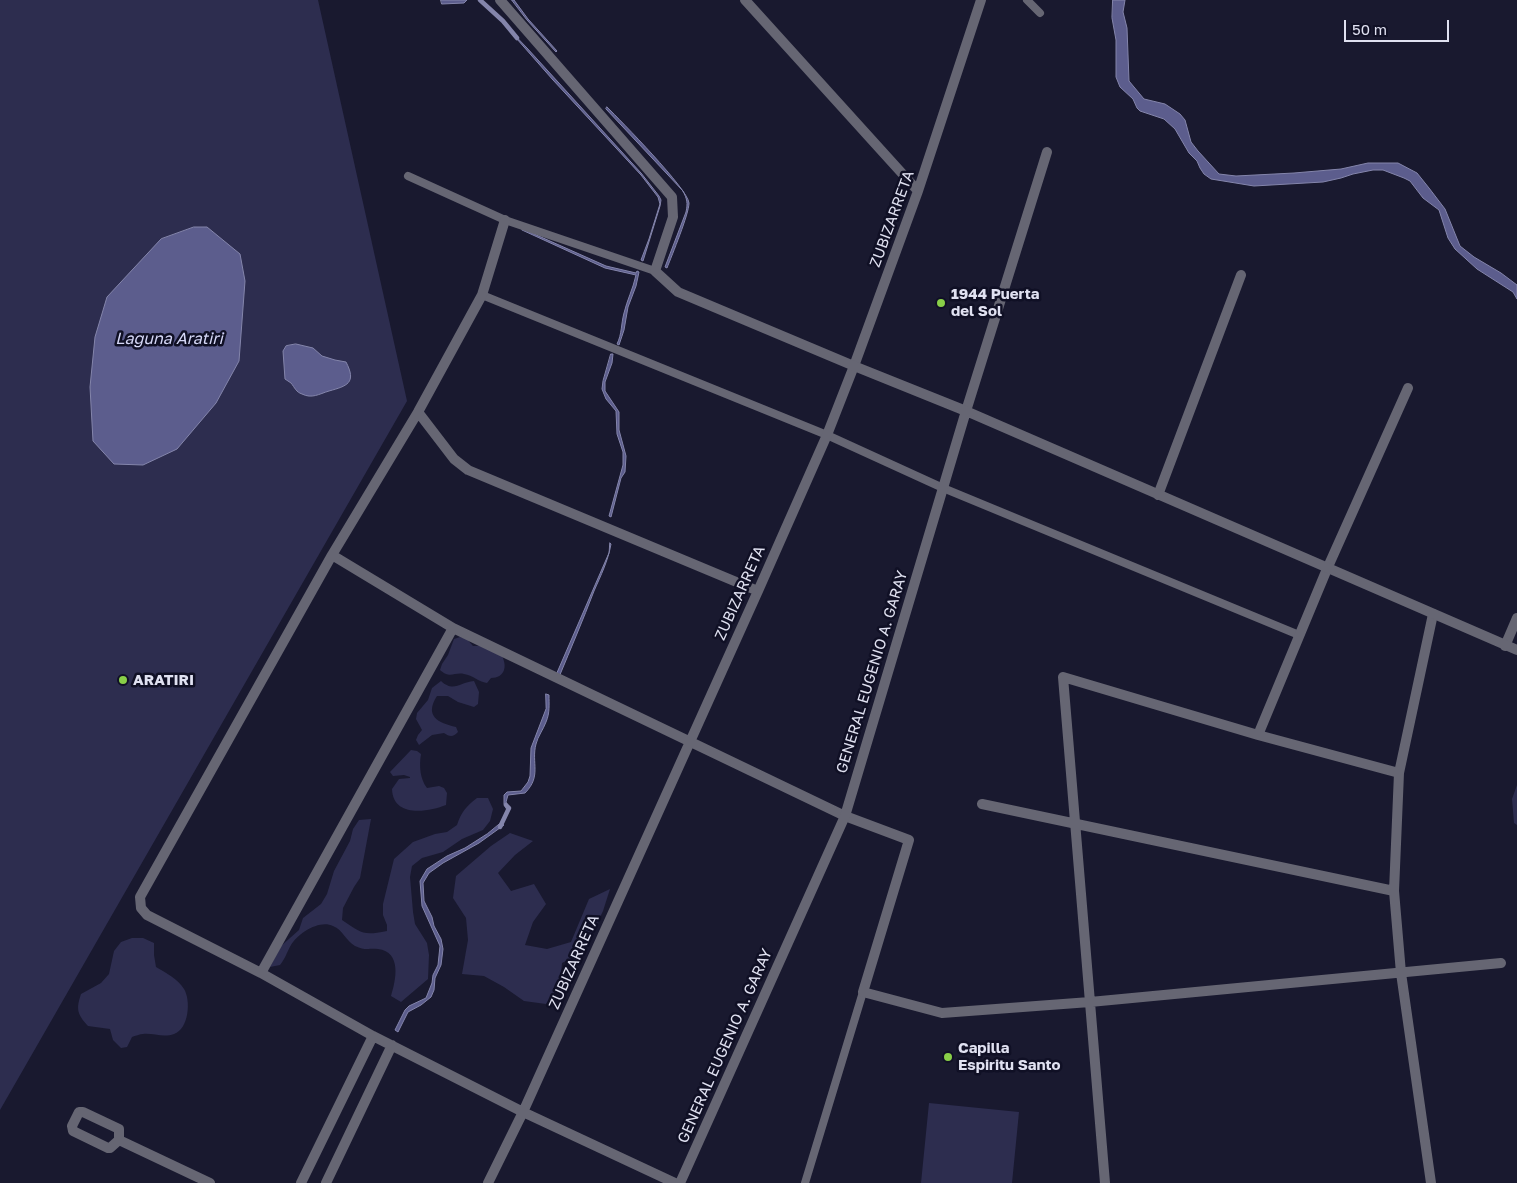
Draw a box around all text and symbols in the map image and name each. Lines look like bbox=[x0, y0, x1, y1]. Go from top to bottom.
scale bar bbox=[1347, 10, 1452, 42]
text: 50 m bbox=[1352, 20, 1387, 38]
street label: ZUBIZARRETA bbox=[866, 168, 918, 270]
place label: 1944 Puerta del Sol bbox=[951, 285, 1039, 320]
marker: 1944 Puerta del Sol bbox=[935, 297, 947, 309]
water label: Laguna Aratiri bbox=[115, 329, 223, 349]
street label: ZUBIZARRETA bbox=[711, 543, 769, 643]
street label: GENERAL EUGENIO A. GARAY bbox=[833, 569, 911, 775]
place label: ARATIRI bbox=[133, 671, 194, 689]
marker: ARATIRI bbox=[117, 674, 129, 686]
street label: ZUBIZARRETA bbox=[545, 912, 603, 1012]
street label: GENERAL EUGENIO A. GARAY bbox=[674, 946, 776, 1146]
place label: Capilla Espiritu Santo bbox=[958, 1039, 1061, 1074]
marker: Capilla Espiritu Santo bbox=[942, 1051, 954, 1063]

